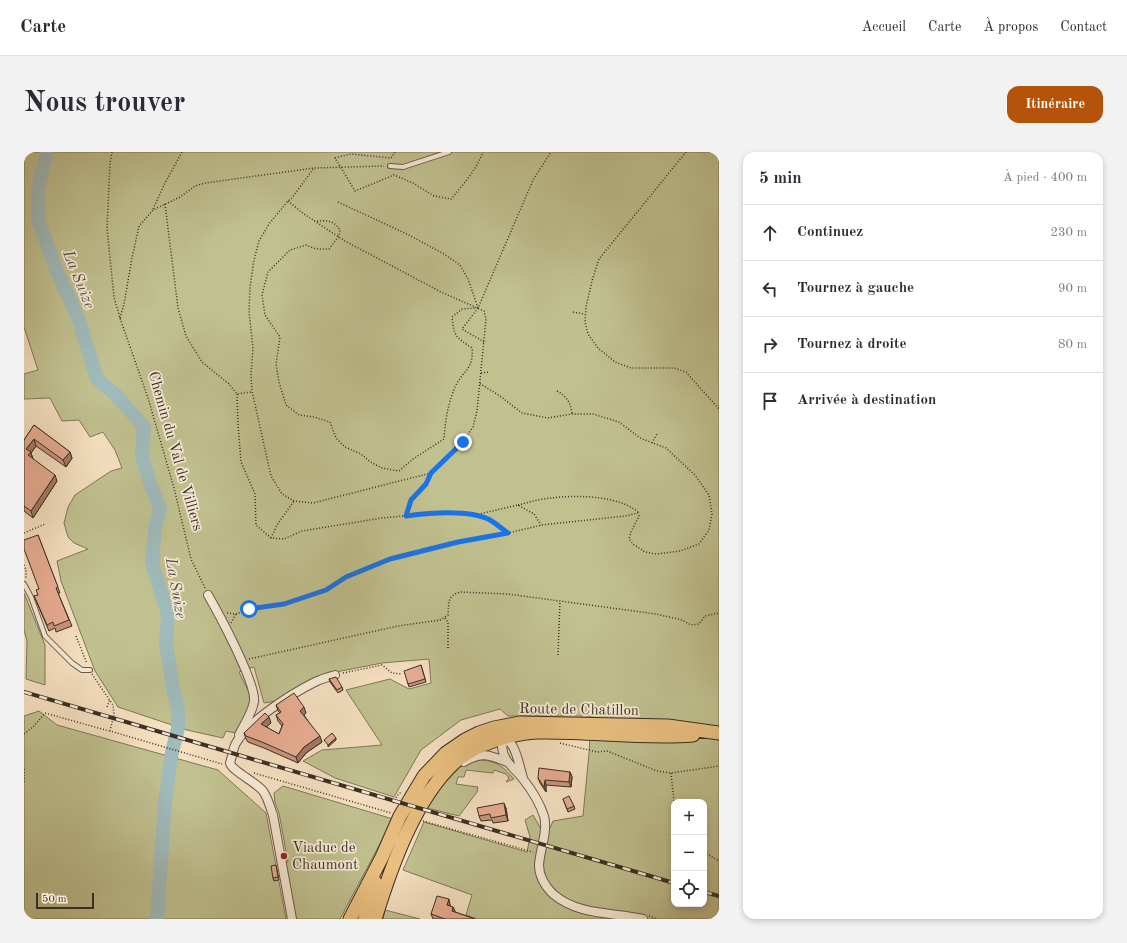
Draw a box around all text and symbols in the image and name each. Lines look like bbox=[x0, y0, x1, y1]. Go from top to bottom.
text: Carte bbox=[20, 18, 66, 37]
text: Accueil bbox=[862, 20, 906, 34]
text: Carte bbox=[928, 20, 961, 34]
text: À propos bbox=[983, 20, 1038, 34]
text: Contact bbox=[1060, 20, 1107, 34]
button: Itinéraire bbox=[1007, 86, 1103, 123]
text: Nous trouver bbox=[24, 90, 185, 118]
text: 5 min bbox=[759, 170, 802, 187]
text: À pied · 400 m bbox=[1003, 171, 1087, 184]
icon: ahead bbox=[759, 222, 781, 244]
text: Continuez bbox=[797, 225, 863, 240]
text: 230 m bbox=[1050, 226, 1087, 239]
water label: La Suize bbox=[59, 247, 97, 312]
icon: left bbox=[759, 278, 781, 300]
text: Tournez à gauche bbox=[797, 281, 914, 296]
text: 90 m bbox=[1058, 282, 1087, 295]
icon: right bbox=[759, 334, 781, 356]
text: Tournez à droite bbox=[797, 337, 907, 352]
text: 80 m bbox=[1058, 338, 1087, 351]
street label: Chemin du Val de Villiers bbox=[145, 370, 205, 533]
icon: arrive bbox=[759, 390, 781, 412]
text: Arrivée à destination bbox=[797, 393, 936, 408]
route end bbox=[454, 433, 472, 451]
water label: La Suize bbox=[162, 555, 188, 621]
route start bbox=[240, 600, 258, 618]
street label: Route de Chatillon bbox=[519, 702, 639, 719]
map controls bbox=[671, 799, 707, 907]
button: + bbox=[671, 799, 707, 835]
button: − bbox=[671, 835, 707, 871]
place label: Viaduc de Chaumont bbox=[292, 841, 358, 873]
marker: Viaduc de Chaumont bbox=[279, 851, 289, 861]
button: locate bbox=[671, 871, 707, 907]
scale bar bbox=[36, 891, 94, 910]
text: 50 m bbox=[42, 894, 67, 905]

